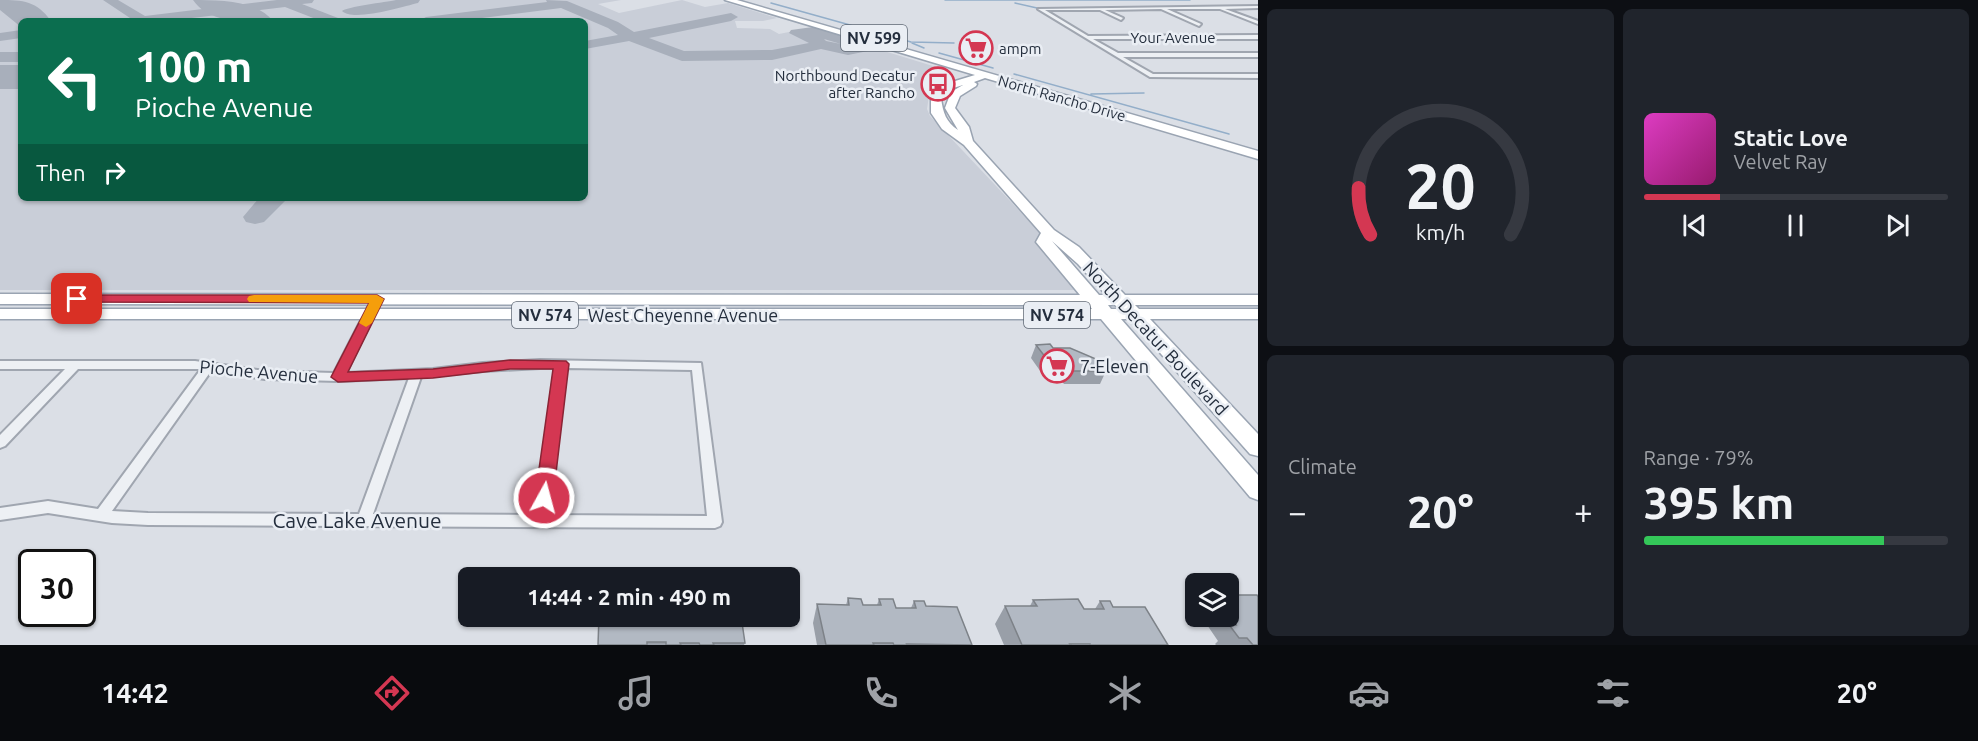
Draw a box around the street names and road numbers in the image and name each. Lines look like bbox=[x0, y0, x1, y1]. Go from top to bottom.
road number: NV 599 bbox=[841, 25, 907, 51]
street label: Your Avenue bbox=[1130, 29, 1216, 46]
street label: North Rancho Drive bbox=[996, 72, 1128, 124]
street label: North Decatur Boulevard bbox=[1080, 257, 1232, 419]
road number: NV 574 bbox=[512, 302, 578, 328]
road number: NV 574 bbox=[1024, 302, 1090, 328]
street label: West Cheyenne Avenue bbox=[588, 305, 778, 325]
street label: Pioche Avenue bbox=[199, 356, 319, 386]
street label: Cave Lake Avenue bbox=[272, 508, 442, 532]

